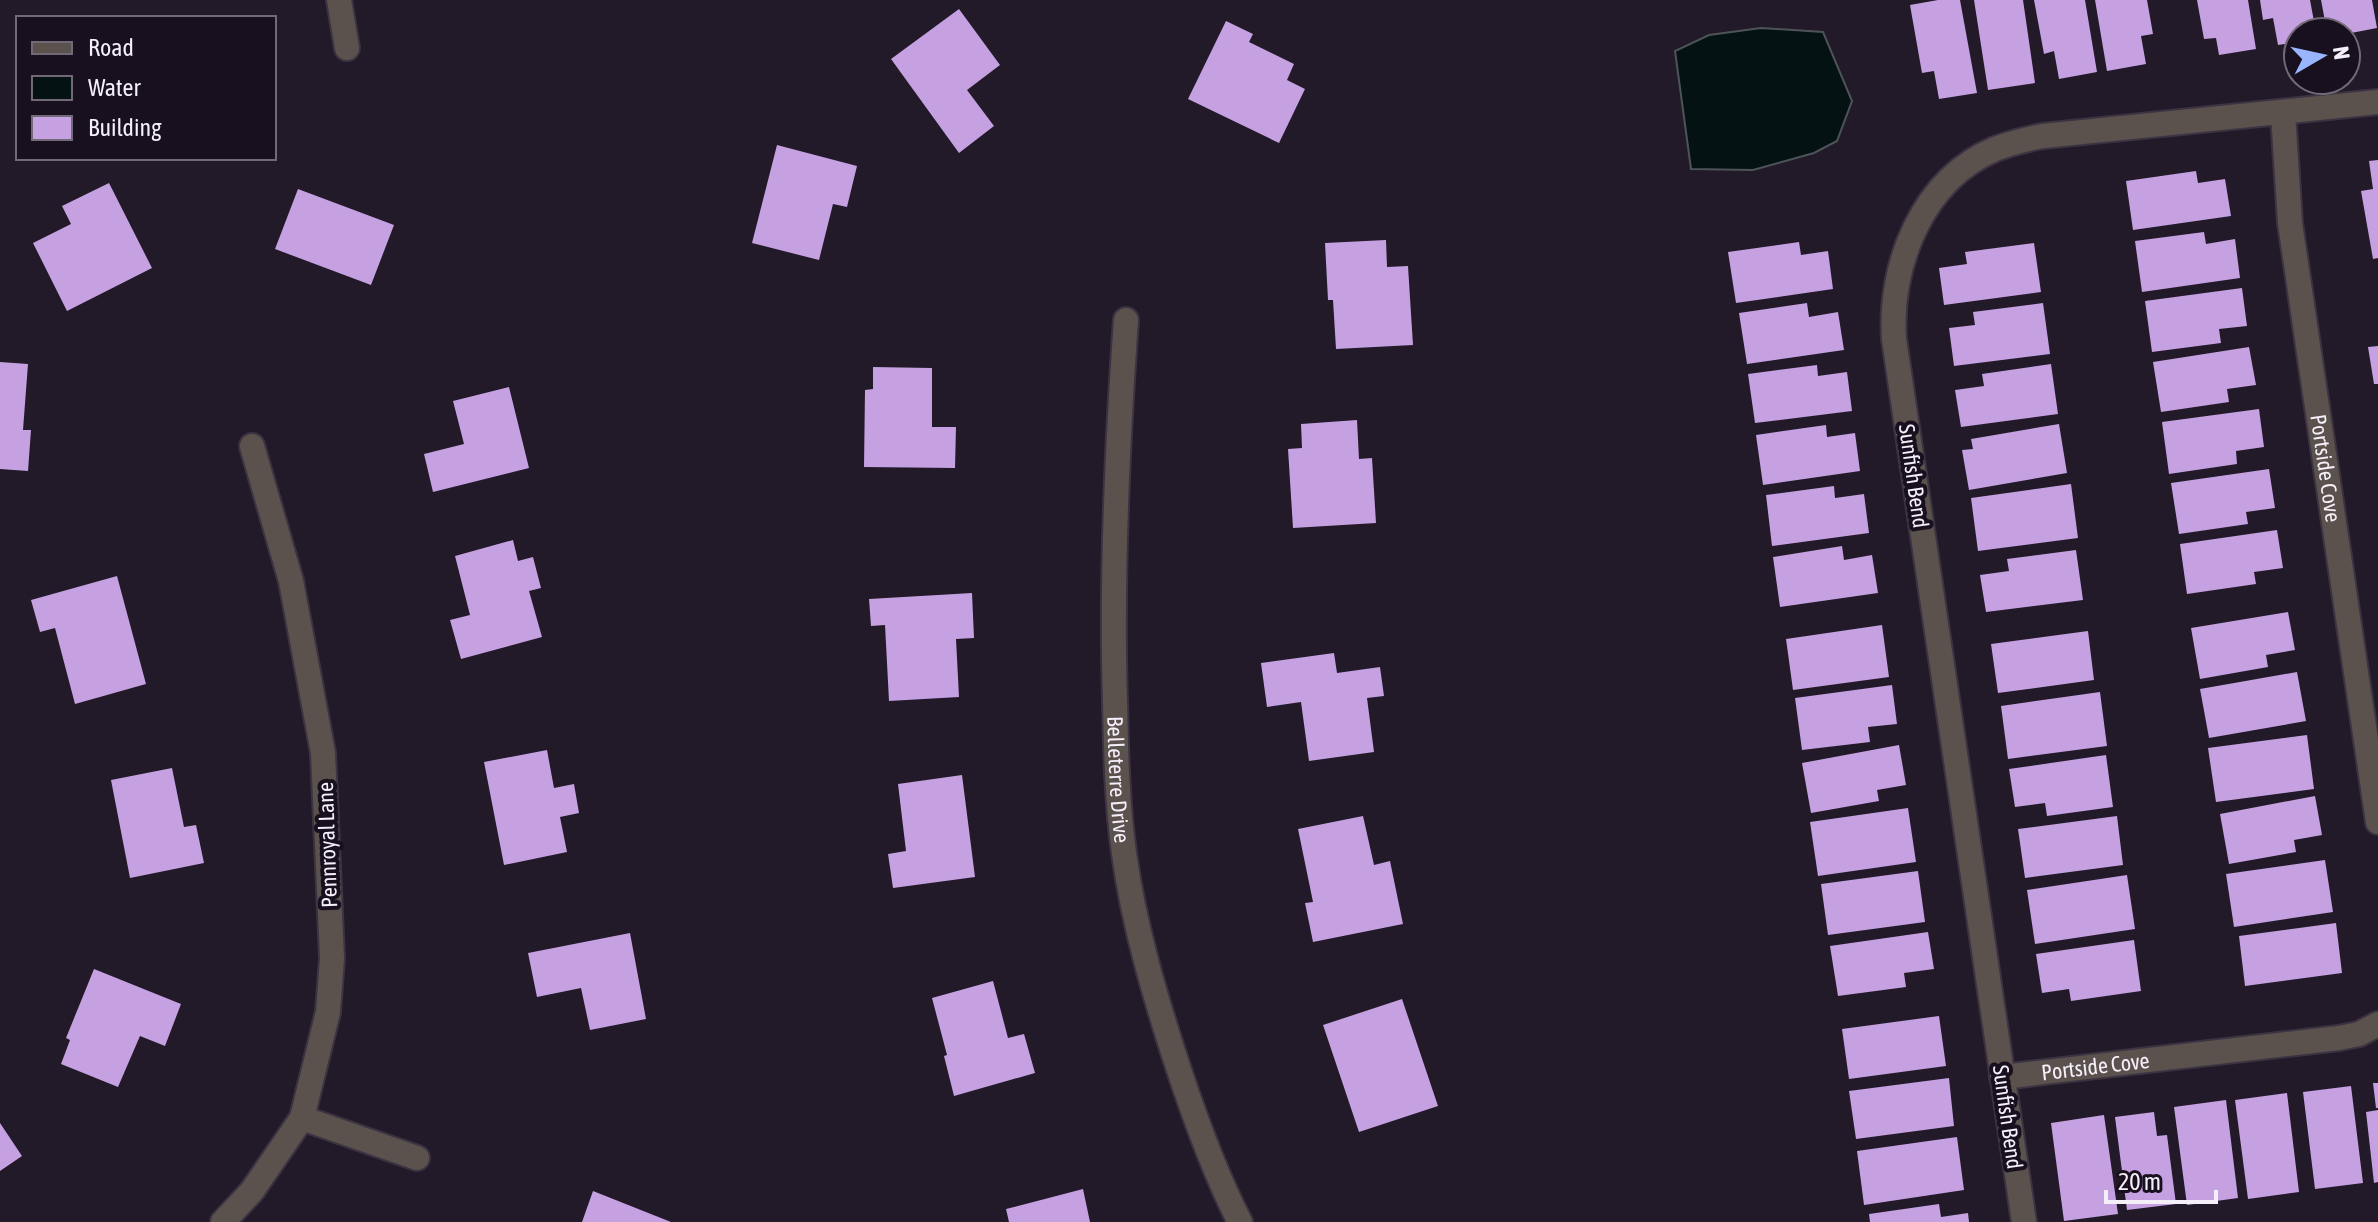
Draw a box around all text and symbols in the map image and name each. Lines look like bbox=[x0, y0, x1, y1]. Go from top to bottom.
legend bbox=[16, 16, 276, 160]
north arrow bbox=[2282, 16, 2362, 96]
text: Road bbox=[88, 34, 134, 61]
text: N bbox=[2328, 44, 2356, 61]
text: Water bbox=[88, 74, 141, 101]
text: Building bbox=[88, 114, 162, 141]
street label: Portside Cove bbox=[2305, 412, 2347, 524]
street label: Sunfish Bend bbox=[1894, 422, 1934, 530]
street label: Belleterre Drive bbox=[1102, 716, 1136, 844]
street label: Pennroyal Lane bbox=[312, 782, 342, 908]
street label: Portside Cove bbox=[2040, 1047, 2151, 1085]
street label: Sunfish Bend bbox=[1988, 1063, 2028, 1171]
scale bar bbox=[2106, 1154, 2216, 1204]
text: 20 m bbox=[2118, 1168, 2161, 1195]

